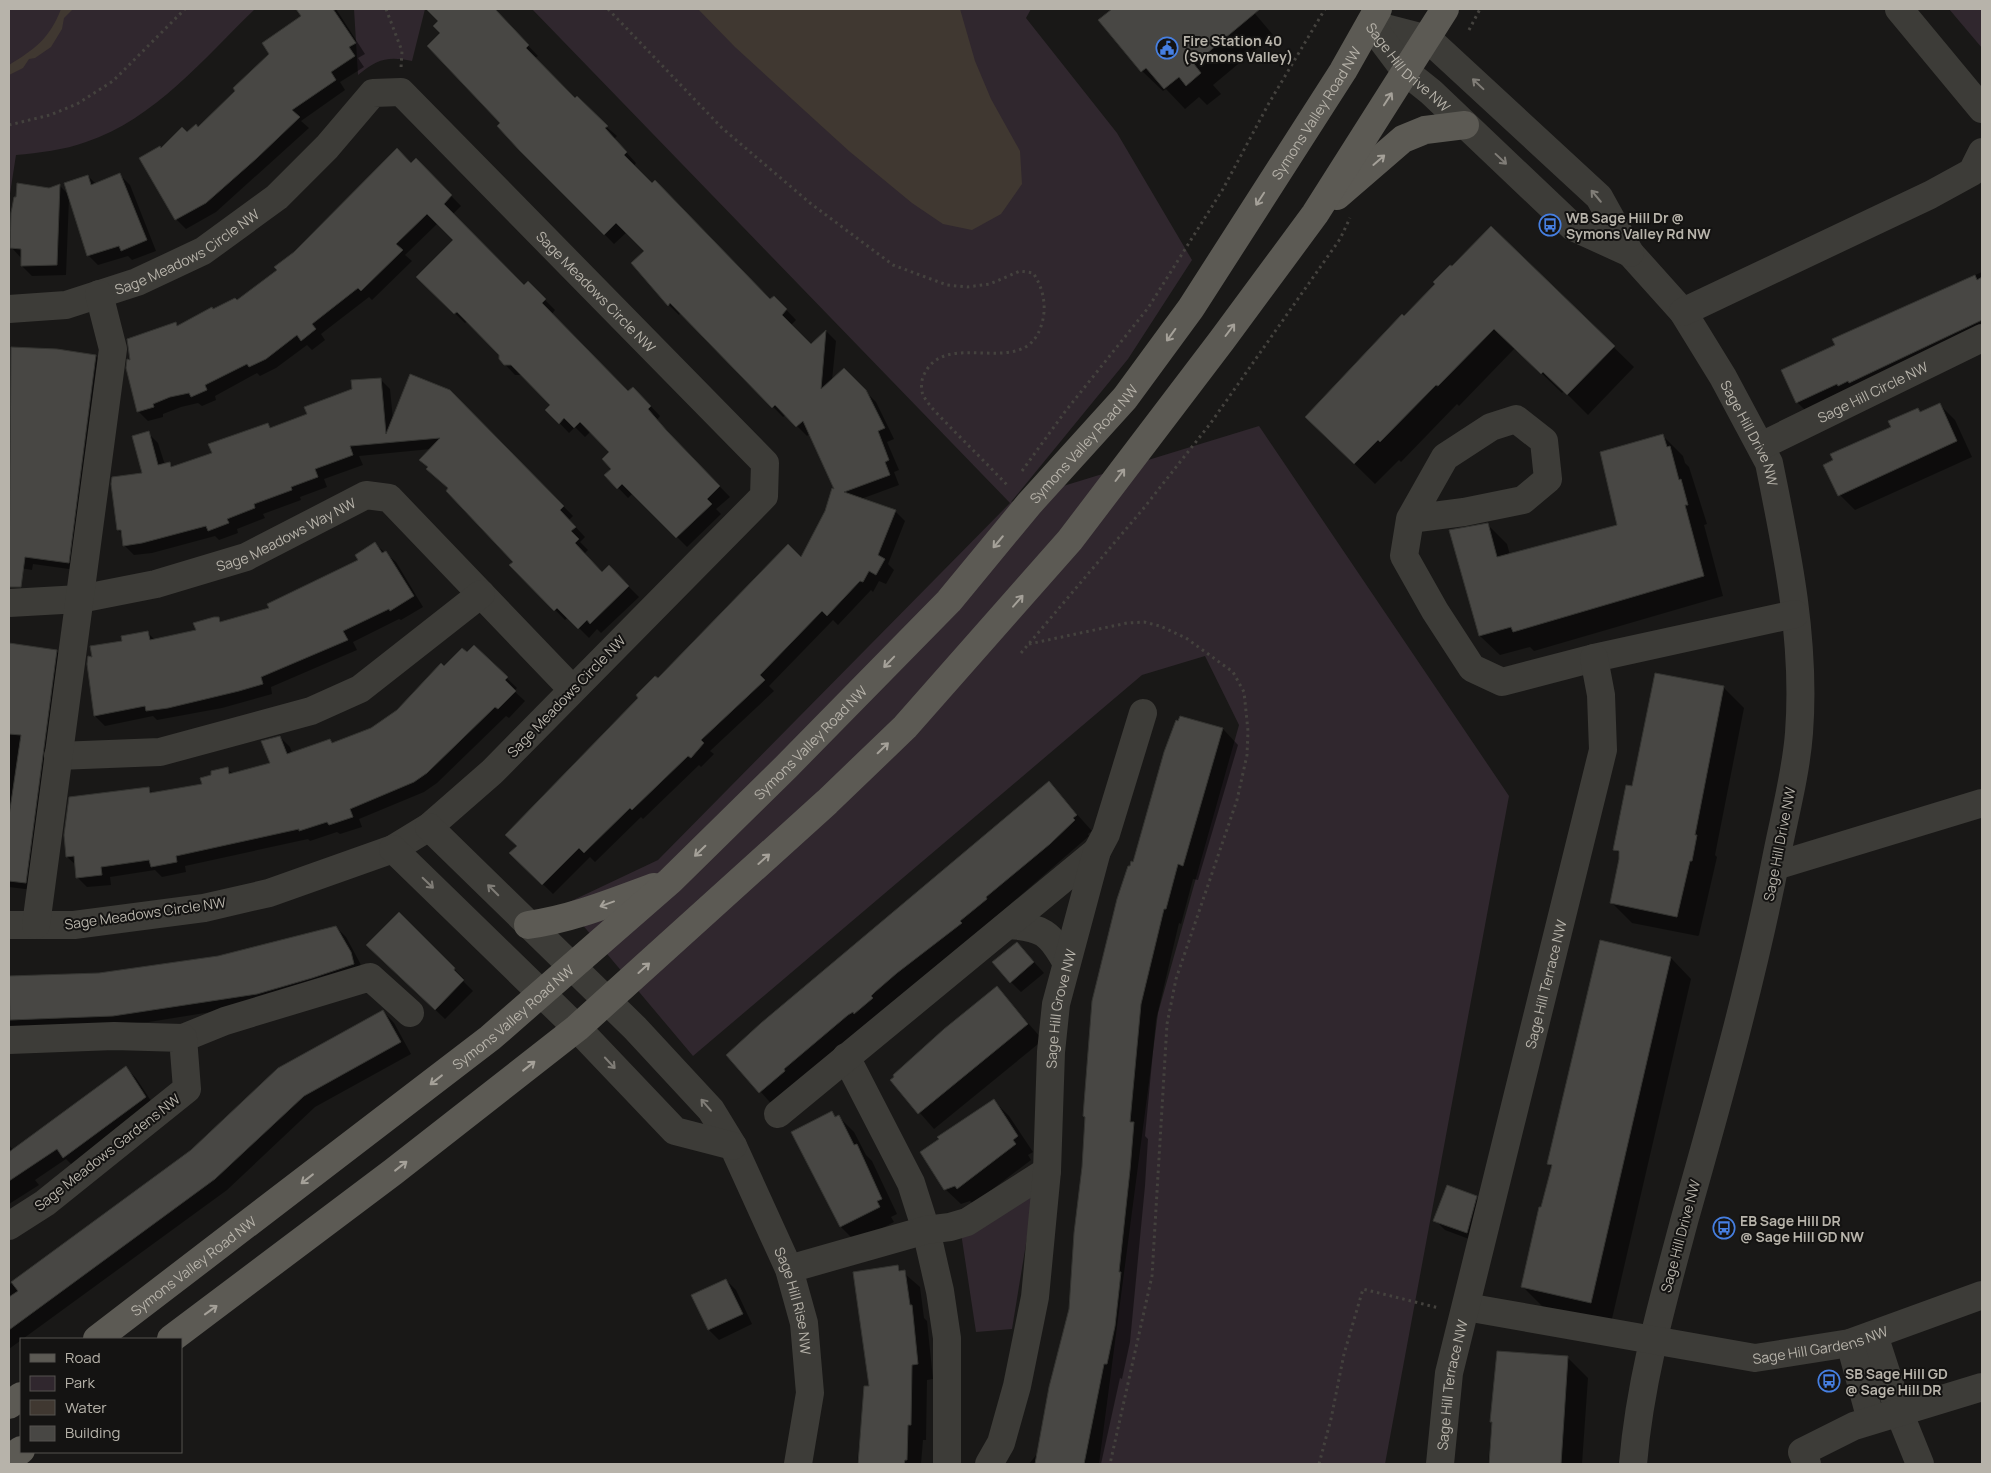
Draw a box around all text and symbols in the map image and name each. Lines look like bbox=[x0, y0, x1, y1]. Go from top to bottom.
street label: Sage Hill Drive NW bbox=[1362, 18, 1455, 116]
place label: Fire Station 40 (Symons Valley) bbox=[1183, 31, 1293, 66]
public building icon: Fire Station 40 (Symons Valley) bbox=[1155, 36, 1179, 60]
street label: Symons Valley Road NW bbox=[1267, 43, 1364, 183]
one-way arrow bbox=[1472, 78, 1485, 90]
one-way arrow bbox=[1383, 93, 1393, 107]
one-way arrow bbox=[1494, 153, 1507, 165]
one-way arrow bbox=[1372, 154, 1385, 166]
one-way arrow bbox=[1591, 190, 1602, 203]
one-way arrow bbox=[1255, 191, 1265, 205]
street label: Sage Meadows Circle NW bbox=[112, 204, 263, 298]
place label: WB Sage Hill Dr @ Symons Valley Rd NW bbox=[1566, 208, 1711, 243]
bus stop icon: WB Sage Hill Dr @ Symons Valley Rd NW bbox=[1538, 213, 1562, 237]
street label: Sage Meadows Circle NW bbox=[533, 226, 660, 356]
one-way arrow bbox=[1224, 324, 1235, 337]
one-way arrow bbox=[1166, 327, 1176, 341]
street label: Sage Hill Circle NW bbox=[1814, 357, 1931, 427]
street label: Sage Hill Drive NW bbox=[1717, 376, 1783, 488]
street label: Symons Valley Road NW bbox=[1025, 380, 1141, 507]
one-way arrow bbox=[1114, 468, 1125, 481]
street label: Sage Meadows Way NW bbox=[214, 493, 359, 575]
one-way arrow bbox=[992, 535, 1003, 548]
one-way arrow bbox=[1012, 594, 1023, 607]
street label: Sage Meadows Circle NW bbox=[503, 631, 629, 761]
one-way arrow bbox=[883, 656, 895, 669]
street label: Symons Valley Road NW bbox=[749, 681, 871, 803]
one-way arrow bbox=[877, 742, 889, 754]
street label: Sage Hill Drive NW bbox=[1759, 785, 1799, 903]
one-way arrow bbox=[694, 845, 706, 858]
one-way arrow bbox=[758, 853, 771, 865]
one-way arrow bbox=[422, 877, 435, 889]
one-way arrow bbox=[488, 885, 500, 897]
street label: Sage Meadows Circle NW bbox=[63, 892, 227, 934]
one-way arrow bbox=[600, 900, 616, 909]
street label: Sage Hill Terrace NW bbox=[1520, 918, 1570, 1051]
street label: Sage Hill Grove NW bbox=[1041, 947, 1080, 1069]
street label: Symons Valley Road NW bbox=[448, 960, 577, 1073]
one-way arrow bbox=[637, 962, 650, 974]
one-way arrow bbox=[604, 1057, 616, 1069]
one-way arrow bbox=[522, 1060, 535, 1071]
one-way arrow bbox=[430, 1074, 443, 1085]
street label: Sage Meadows Gardens NW bbox=[30, 1089, 184, 1215]
one-way arrow bbox=[700, 1098, 712, 1111]
one-way arrow bbox=[394, 1161, 407, 1172]
one-way arrow bbox=[300, 1174, 314, 1184]
street label: Sage Hill Drive NW bbox=[1656, 1177, 1704, 1295]
street label: Symons Valley Road NW bbox=[126, 1211, 260, 1320]
place label: EB Sage Hill DR @ Sage Hill GD NW bbox=[1740, 1211, 1864, 1246]
bus stop icon: EB Sage Hill DR @ Sage Hill GD NW bbox=[1712, 1216, 1736, 1240]
street label: Sage Hill Rise NW bbox=[771, 1244, 816, 1355]
one-way arrow bbox=[204, 1305, 217, 1316]
street label: Sage Hill Terrace NW bbox=[1432, 1318, 1471, 1451]
street label: Sage Hill Gardens NW bbox=[1751, 1321, 1890, 1368]
legend bbox=[20, 1338, 182, 1453]
text: Road bbox=[65, 1347, 101, 1368]
place label: SB Sage Hill GD @ Sage Hill DR bbox=[1845, 1364, 1948, 1399]
bus stop icon: SB Sage Hill GD @ Sage Hill DR bbox=[1817, 1369, 1841, 1393]
text: Park bbox=[65, 1372, 95, 1393]
text: Water bbox=[65, 1397, 107, 1418]
text: Building bbox=[65, 1422, 120, 1443]

